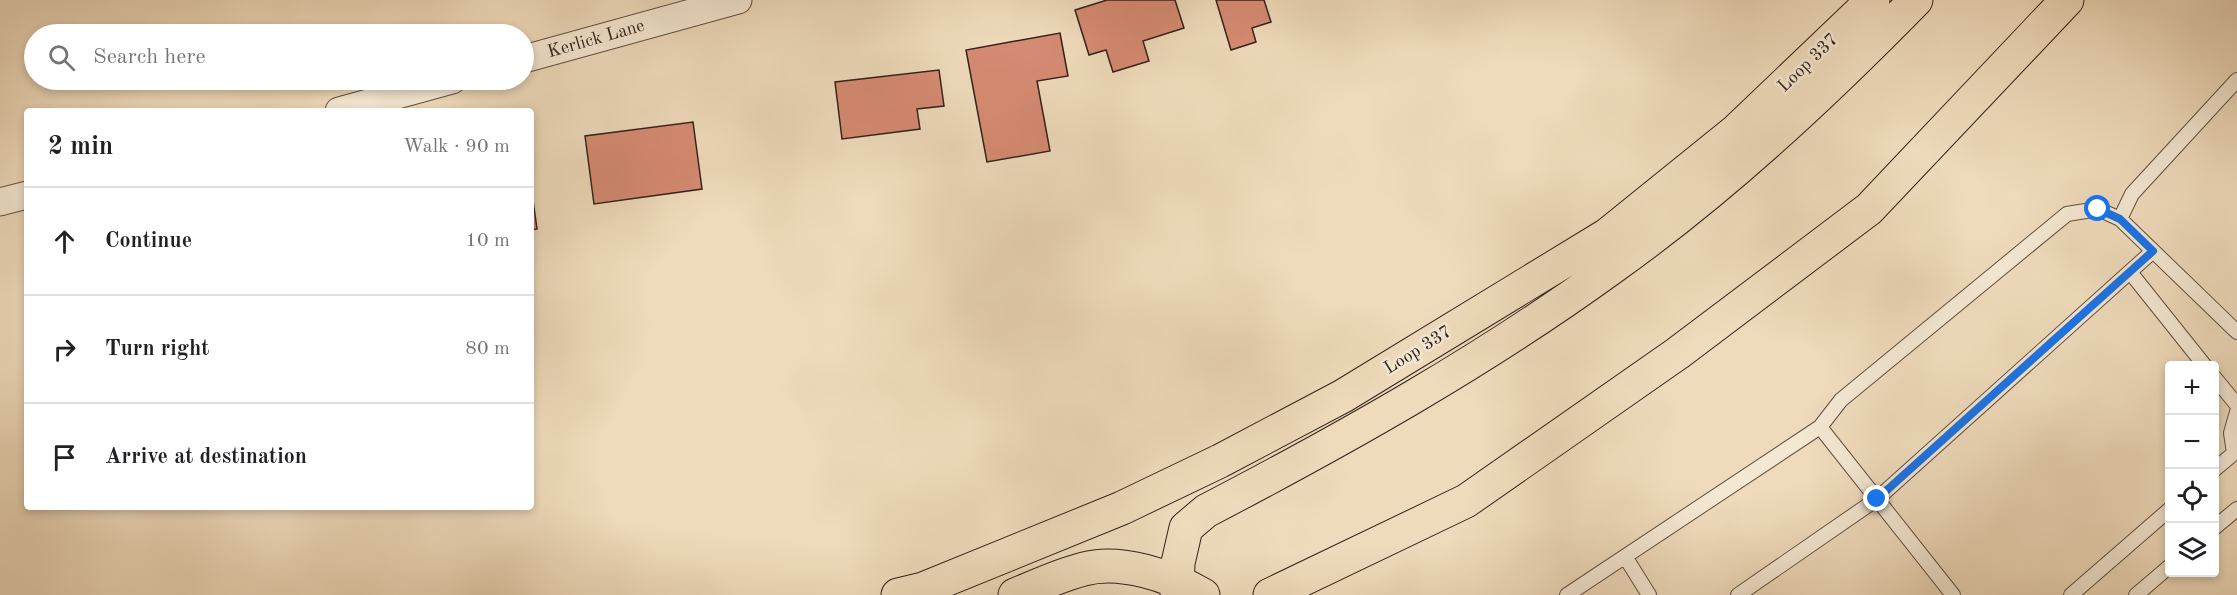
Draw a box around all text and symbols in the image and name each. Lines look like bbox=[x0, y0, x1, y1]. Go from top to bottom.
street label: Kerlick Lane bbox=[545, 17, 647, 61]
search box bbox=[24, 24, 534, 90]
street label: Loop 337 bbox=[1775, 30, 1841, 96]
icon: search bbox=[45, 41, 78, 74]
text: Search here bbox=[93, 46, 206, 68]
text: 2 min bbox=[48, 134, 113, 160]
text: Walk · 90 m bbox=[403, 137, 510, 157]
route start bbox=[2084, 195, 2110, 221]
icon: ahead bbox=[48, 225, 81, 258]
text: Continue bbox=[105, 230, 192, 252]
text: 10 m bbox=[465, 231, 510, 251]
street label: Loop 337 bbox=[1381, 322, 1455, 378]
icon: right bbox=[48, 333, 81, 366]
text: Turn right bbox=[105, 338, 209, 360]
text: 80 m bbox=[465, 339, 510, 359]
map controls bbox=[2165, 361, 2219, 577]
button: + bbox=[2165, 361, 2219, 415]
button: − bbox=[2165, 415, 2219, 469]
icon: arrive bbox=[48, 441, 81, 474]
text: Arrive at destination bbox=[105, 446, 307, 468]
button: locate bbox=[2165, 469, 2219, 523]
route end bbox=[1863, 485, 1889, 511]
button: layers bbox=[2165, 523, 2219, 577]

